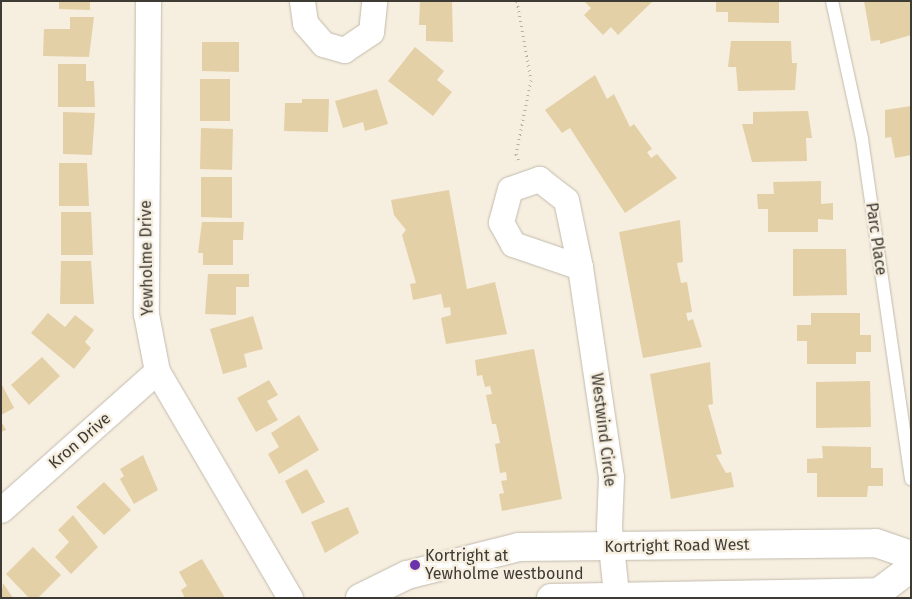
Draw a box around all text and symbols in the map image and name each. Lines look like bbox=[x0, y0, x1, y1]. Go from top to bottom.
street label: Yewholme Drive bbox=[136, 200, 158, 316]
street label: Parc Place bbox=[861, 201, 891, 277]
street label: Westwind Circle bbox=[587, 372, 619, 488]
street label: Kron Drive bbox=[45, 409, 115, 473]
street label: Kortright Road West bbox=[604, 535, 750, 557]
place label: Kortright at Yewholme westbound bbox=[425, 546, 584, 584]
marker: Kortright at Yewholme westbound bbox=[409, 559, 421, 571]

